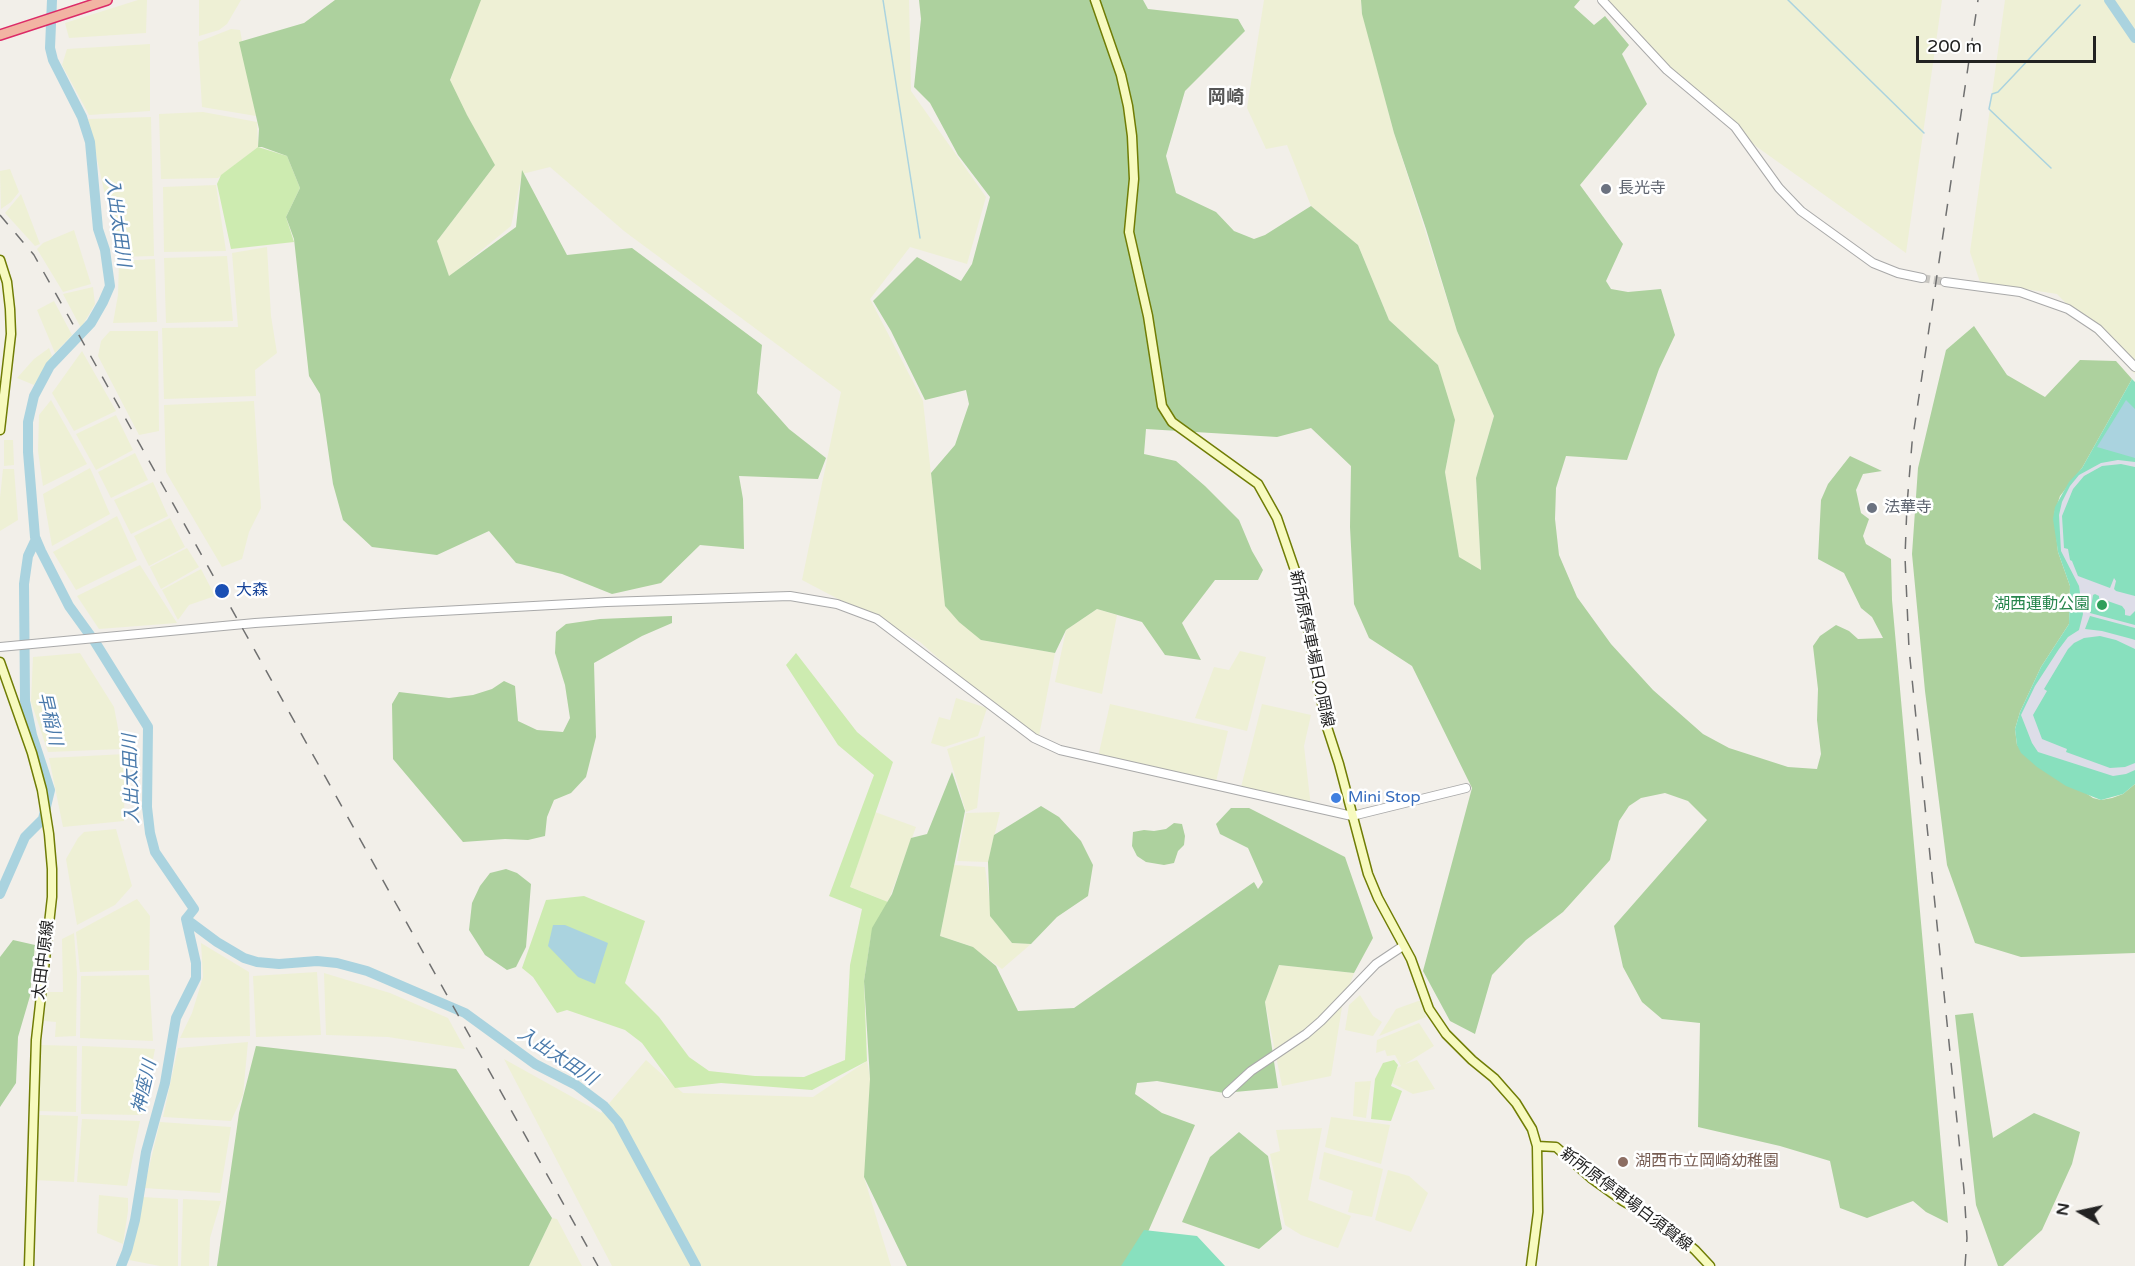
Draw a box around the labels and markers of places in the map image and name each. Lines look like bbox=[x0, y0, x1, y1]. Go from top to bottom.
place label: 長光寺 bbox=[1618, 179, 1666, 199]
marker: 長光寺 bbox=[1599, 182, 1613, 196]
place label: 法華寺 bbox=[1884, 498, 1932, 518]
marker: 法華寺 bbox=[1865, 501, 1879, 515]
place label: 大森 bbox=[236, 581, 268, 601]
marker: 大森 bbox=[213, 582, 231, 600]
place label: 湖西運動公園 bbox=[1994, 595, 2090, 615]
marker: 湖西運動公園 bbox=[2095, 598, 2109, 612]
place label: Mini Stop bbox=[1348, 788, 1420, 808]
marker: Mini Stop bbox=[1329, 791, 1343, 805]
place label: 湖西市立岡崎幼稚園 bbox=[1635, 1152, 1779, 1172]
marker: 湖西市立岡崎幼稚園 bbox=[1616, 1155, 1630, 1169]

